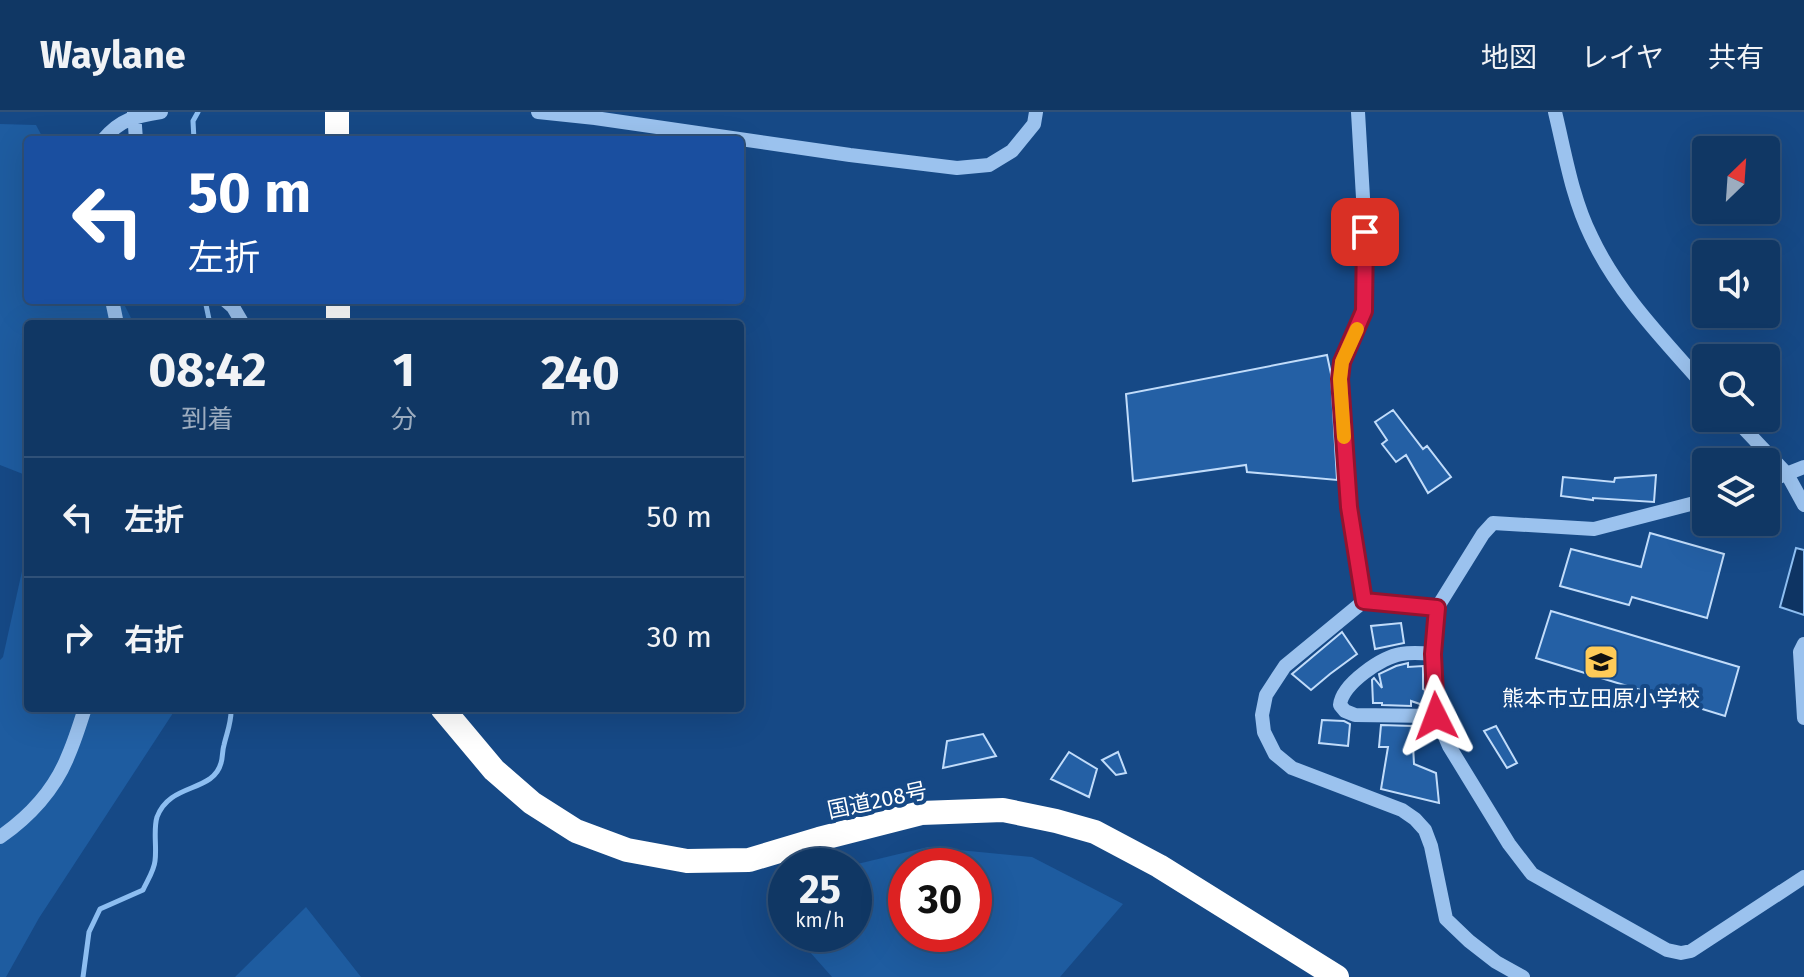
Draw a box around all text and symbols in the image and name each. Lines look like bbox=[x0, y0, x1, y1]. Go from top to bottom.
text: Waylane bbox=[40, 32, 186, 78]
text: 地図 bbox=[1481, 41, 1537, 74]
text: レイヤ bbox=[1581, 41, 1664, 74]
text: 共有 bbox=[1708, 41, 1764, 74]
north arrow bbox=[1692, 136, 1780, 224]
map controls bbox=[1692, 136, 1780, 536]
text: 50 m bbox=[188, 160, 311, 227]
icon: left bbox=[56, 168, 160, 272]
pin bbox=[1331, 198, 1399, 266]
icon: arrive bbox=[1343, 210, 1387, 254]
text: 左折 bbox=[188, 236, 260, 280]
button: sound bbox=[1692, 240, 1780, 328]
text: 08:42 bbox=[148, 341, 267, 399]
text: 1 bbox=[393, 341, 415, 399]
text: 240 bbox=[541, 344, 620, 402]
button: search bbox=[1692, 344, 1780, 432]
text: m bbox=[569, 401, 592, 432]
text: 到着 bbox=[181, 404, 233, 435]
text: 分 bbox=[391, 404, 417, 435]
button: layers bbox=[1692, 448, 1780, 536]
icon: left bbox=[56, 495, 100, 539]
text: 50 m bbox=[647, 499, 712, 535]
text: 左折 bbox=[124, 502, 184, 538]
icon: right bbox=[56, 615, 100, 659]
text: 30 m bbox=[647, 619, 712, 655]
text: 右折 bbox=[124, 622, 184, 658]
school or university icon: 熊本市立田原小学校 bbox=[1582, 643, 1620, 681]
position arrow bbox=[1394, 674, 1478, 758]
place label: 熊本市立田原小学校 bbox=[1502, 685, 1700, 712]
street label: 国道208号 bbox=[825, 777, 929, 824]
speed limit sign: 30 bbox=[888, 848, 992, 952]
text: 25 bbox=[799, 866, 841, 914]
text: km/h bbox=[795, 908, 845, 932]

